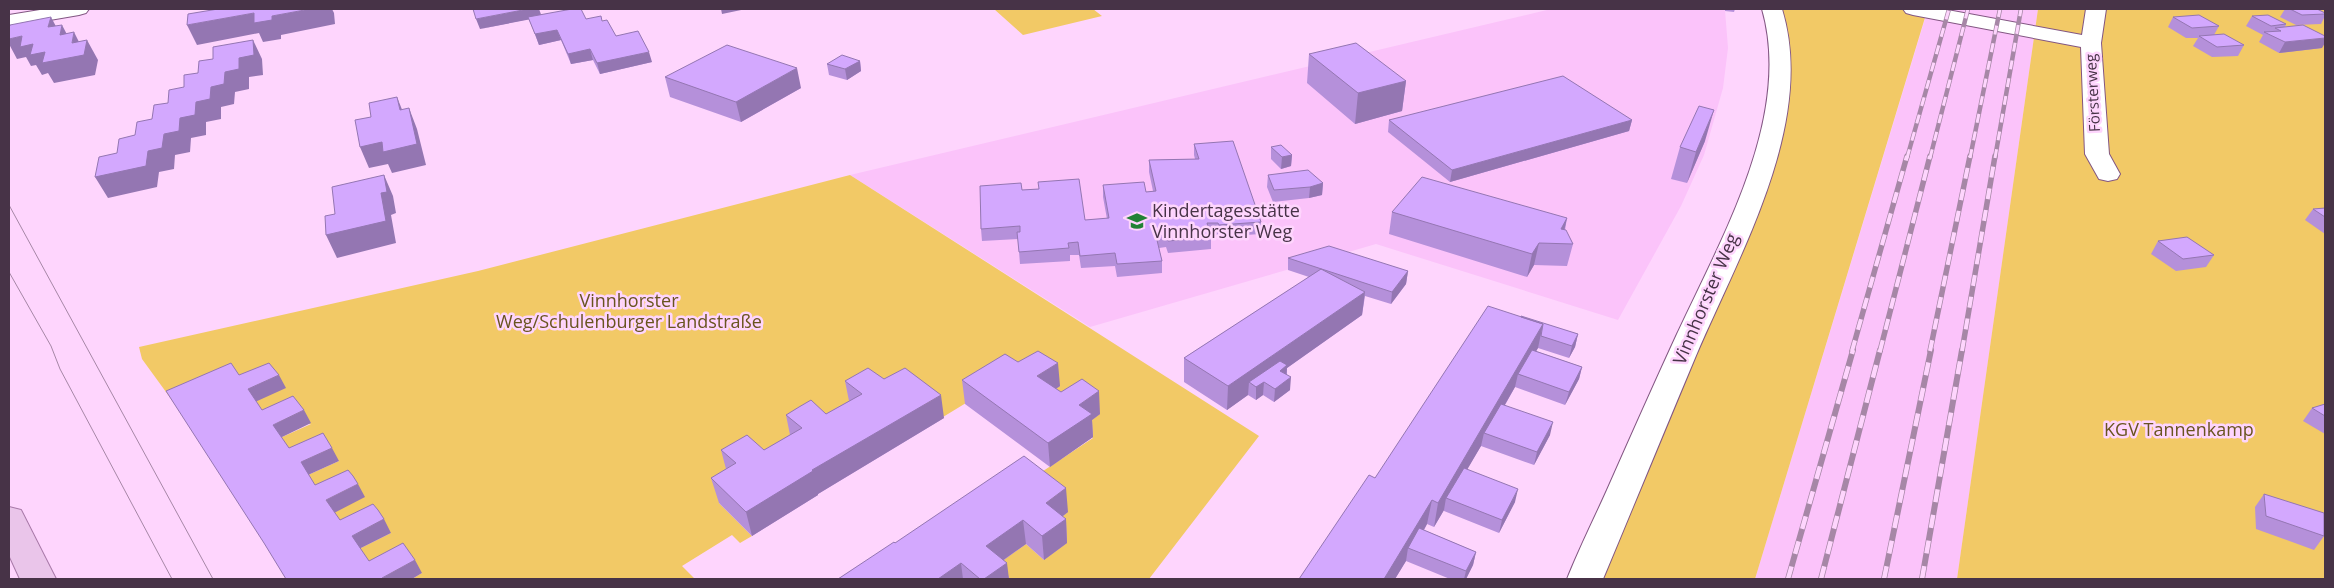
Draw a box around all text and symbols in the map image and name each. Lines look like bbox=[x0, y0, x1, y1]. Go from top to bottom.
street label: Försterweg bbox=[2080, 54, 2104, 133]
place label: Kindertagesstätte Vinnhorster Weg bbox=[1152, 198, 1300, 243]
school or university icon: Kindertagesstätte Vinnhorster Weg bbox=[1126, 210, 1148, 232]
street label: Vinnhorster Weg bbox=[1667, 229, 1744, 368]
park label: Vinnhorster Weg/Schulenburger Landstraße bbox=[496, 288, 762, 333]
park label: KGV Tannenkamp bbox=[2104, 417, 2254, 441]

